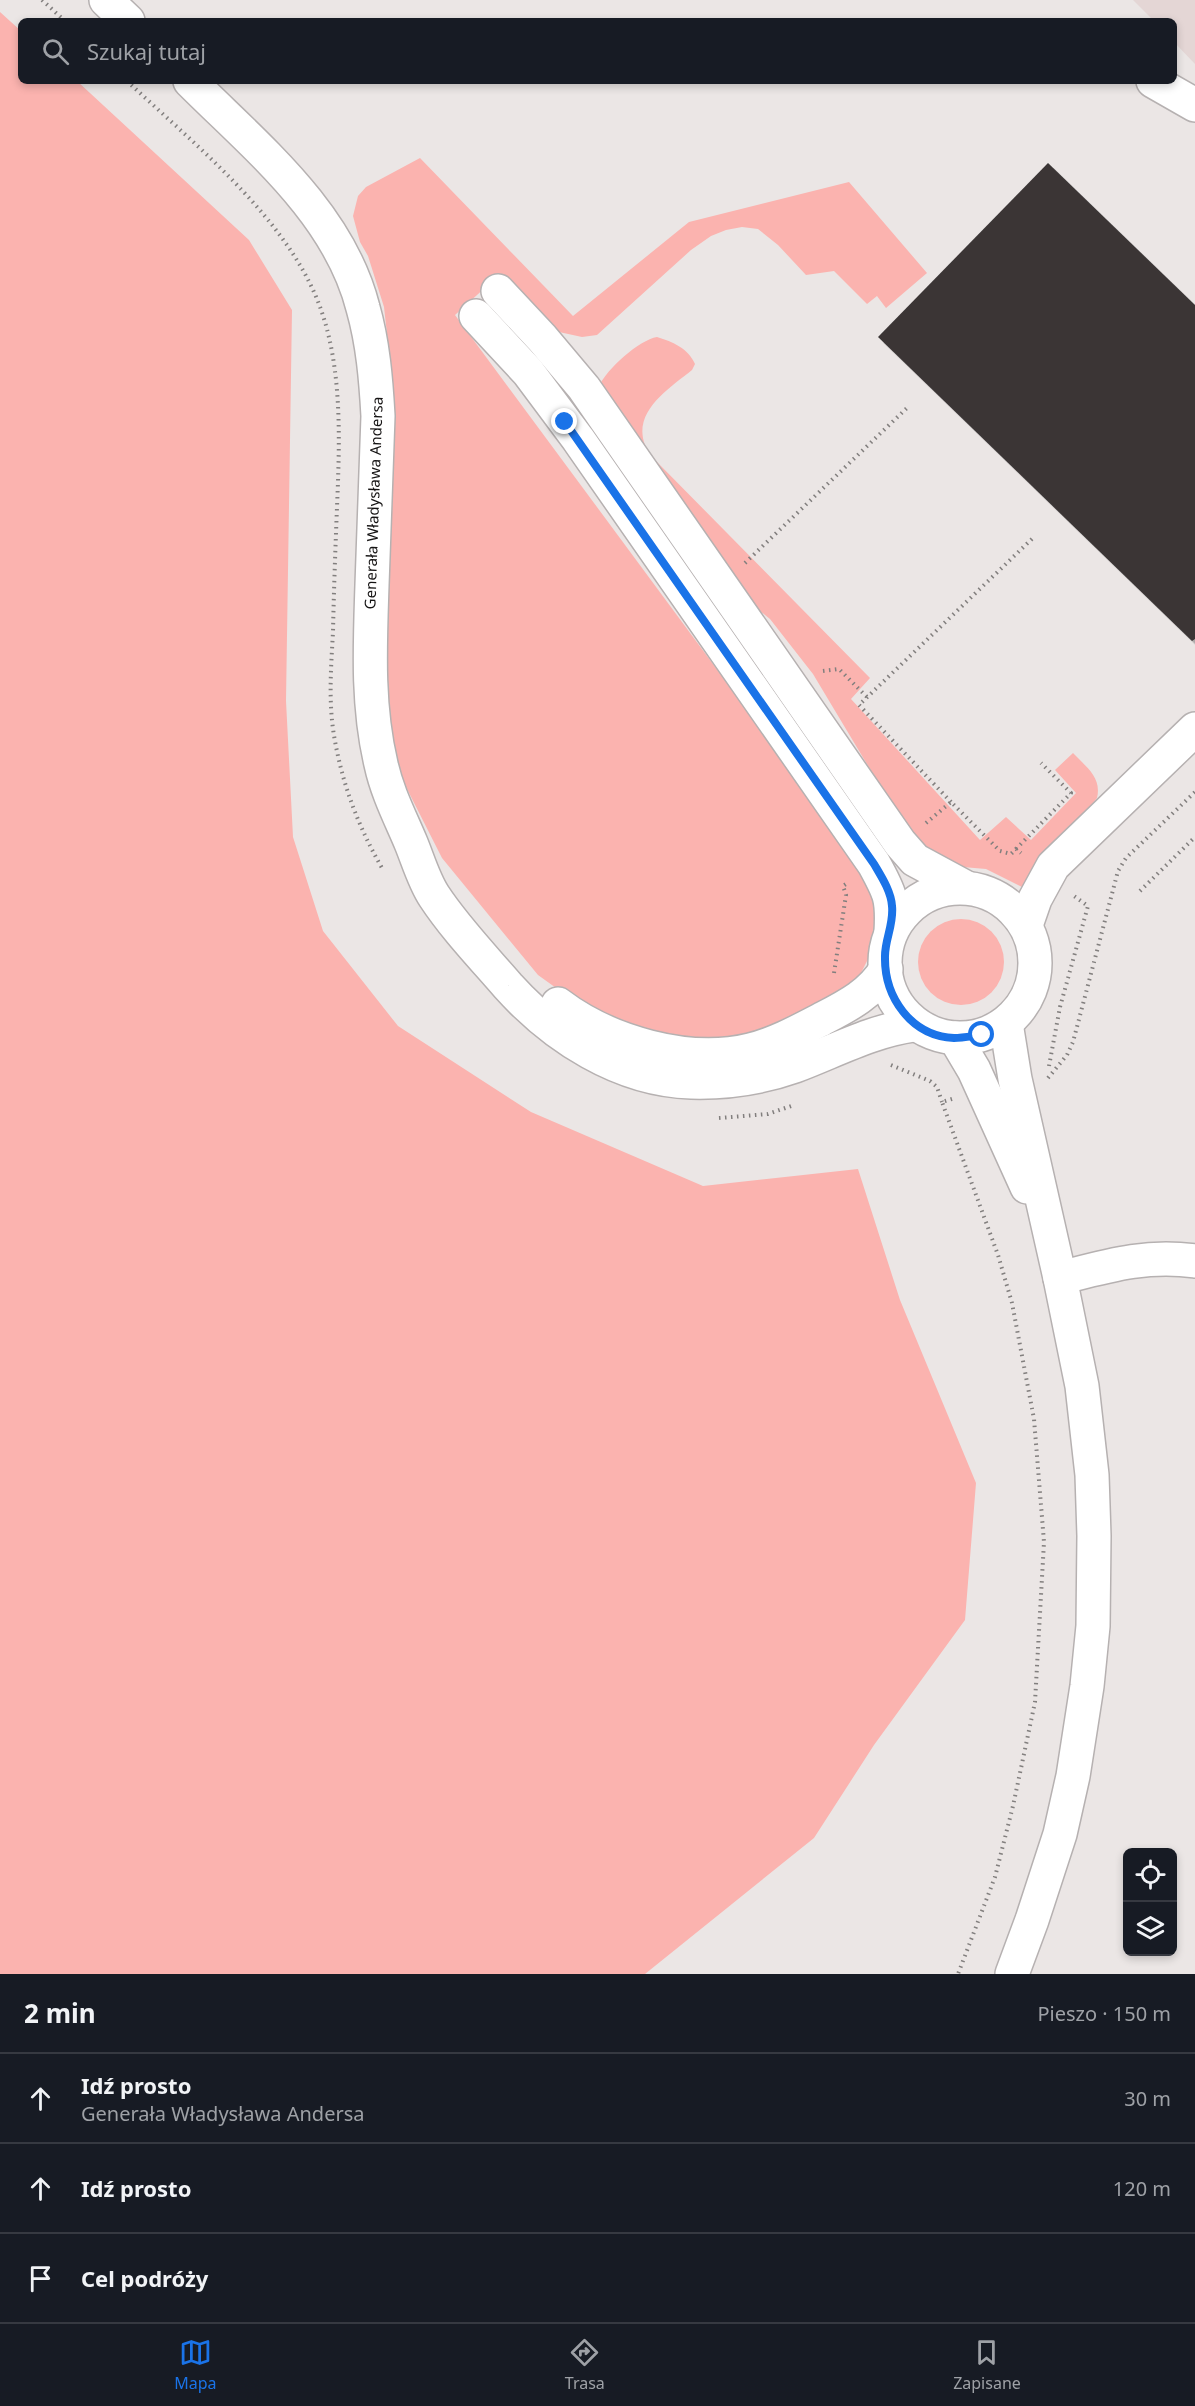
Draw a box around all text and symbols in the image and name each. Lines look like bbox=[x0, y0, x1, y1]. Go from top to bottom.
search box bbox=[18, 18, 1177, 84]
icon: search bbox=[39, 35, 72, 68]
text: Szukaj tutaj bbox=[87, 36, 206, 66]
street label: Generała Władysława Andersa bbox=[359, 396, 387, 610]
route end bbox=[551, 408, 577, 434]
route start bbox=[968, 1021, 994, 1047]
map controls bbox=[1123, 1848, 1177, 1956]
button: locate bbox=[1123, 1848, 1177, 1902]
button: layers bbox=[1123, 1902, 1177, 1956]
text: 2 min bbox=[24, 1995, 96, 2031]
text: Pieszo · 150 m bbox=[1037, 2000, 1171, 2027]
text: Idź prosto bbox=[81, 2070, 191, 2100]
icon: ahead bbox=[24, 2082, 57, 2115]
text: 30 m bbox=[1124, 2085, 1171, 2112]
text: Generała Władysława Andersa bbox=[81, 2100, 365, 2127]
icon: ahead bbox=[24, 2172, 57, 2205]
text: Idź prosto bbox=[81, 2173, 191, 2203]
text: 120 m bbox=[1113, 2175, 1171, 2202]
icon: arrive bbox=[24, 2262, 57, 2295]
text: Cel podróży bbox=[81, 2263, 208, 2293]
tab: Mapa bbox=[174, 2336, 216, 2394]
tab: Trasa bbox=[565, 2336, 605, 2394]
tab: Zapisane bbox=[953, 2336, 1021, 2394]

